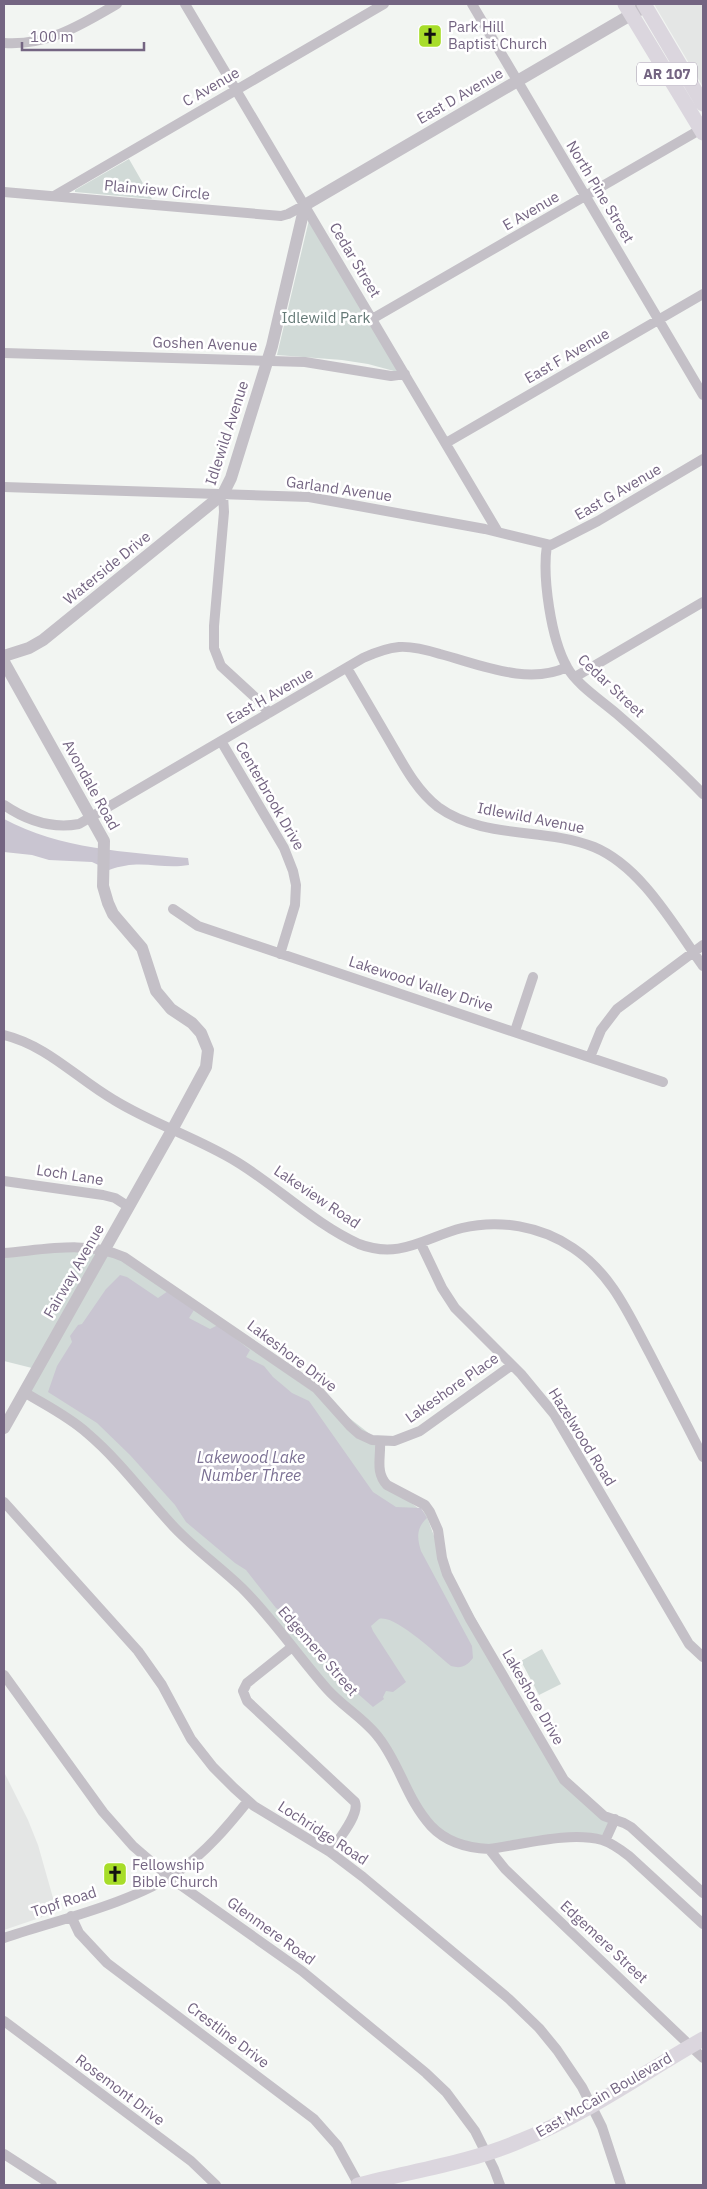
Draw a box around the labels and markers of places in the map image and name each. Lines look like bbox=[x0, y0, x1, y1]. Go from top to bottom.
place label: Park Hill Baptist Church bbox=[448, 17, 547, 53]
church icon: Park Hill Baptist Church bbox=[417, 23, 443, 49]
place label: Fellowship Bible Church bbox=[132, 1855, 218, 1891]
church icon: Fellowship Bible Church bbox=[102, 1861, 128, 1887]

